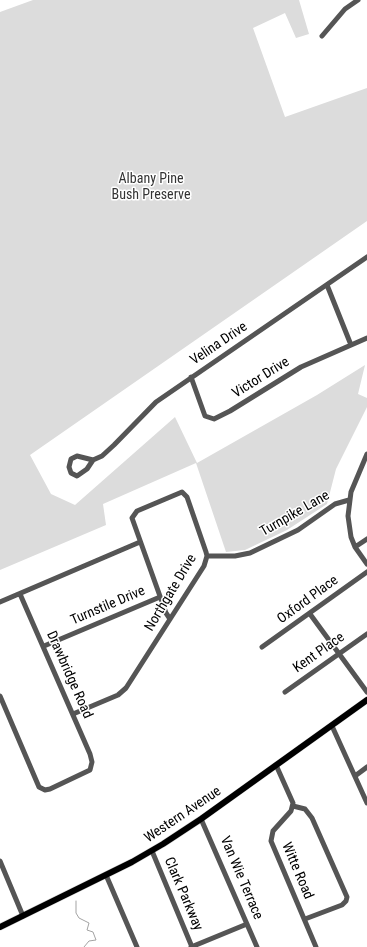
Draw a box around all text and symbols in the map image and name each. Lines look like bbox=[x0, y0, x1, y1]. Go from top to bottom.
park label: Albany Pine Bush Preserve bbox=[111, 171, 191, 204]
street label: Velina Drive bbox=[187, 319, 251, 369]
street label: Victor Drive bbox=[229, 354, 293, 402]
street label: Turnpike Lane bbox=[257, 487, 333, 541]
street label: Northgate Drive bbox=[141, 552, 201, 634]
street label: Oxford Place bbox=[274, 572, 342, 628]
street label: Turnstile Drive bbox=[68, 583, 148, 629]
street label: Drawbridge Road bbox=[42, 629, 96, 721]
street label: Kent Place bbox=[290, 629, 348, 677]
street label: Western Avenue bbox=[142, 783, 224, 847]
street label: Van Wie Terrace bbox=[216, 834, 266, 922]
street label: Witte Road bbox=[278, 840, 316, 902]
street label: Clark Parkway bbox=[160, 855, 206, 933]

